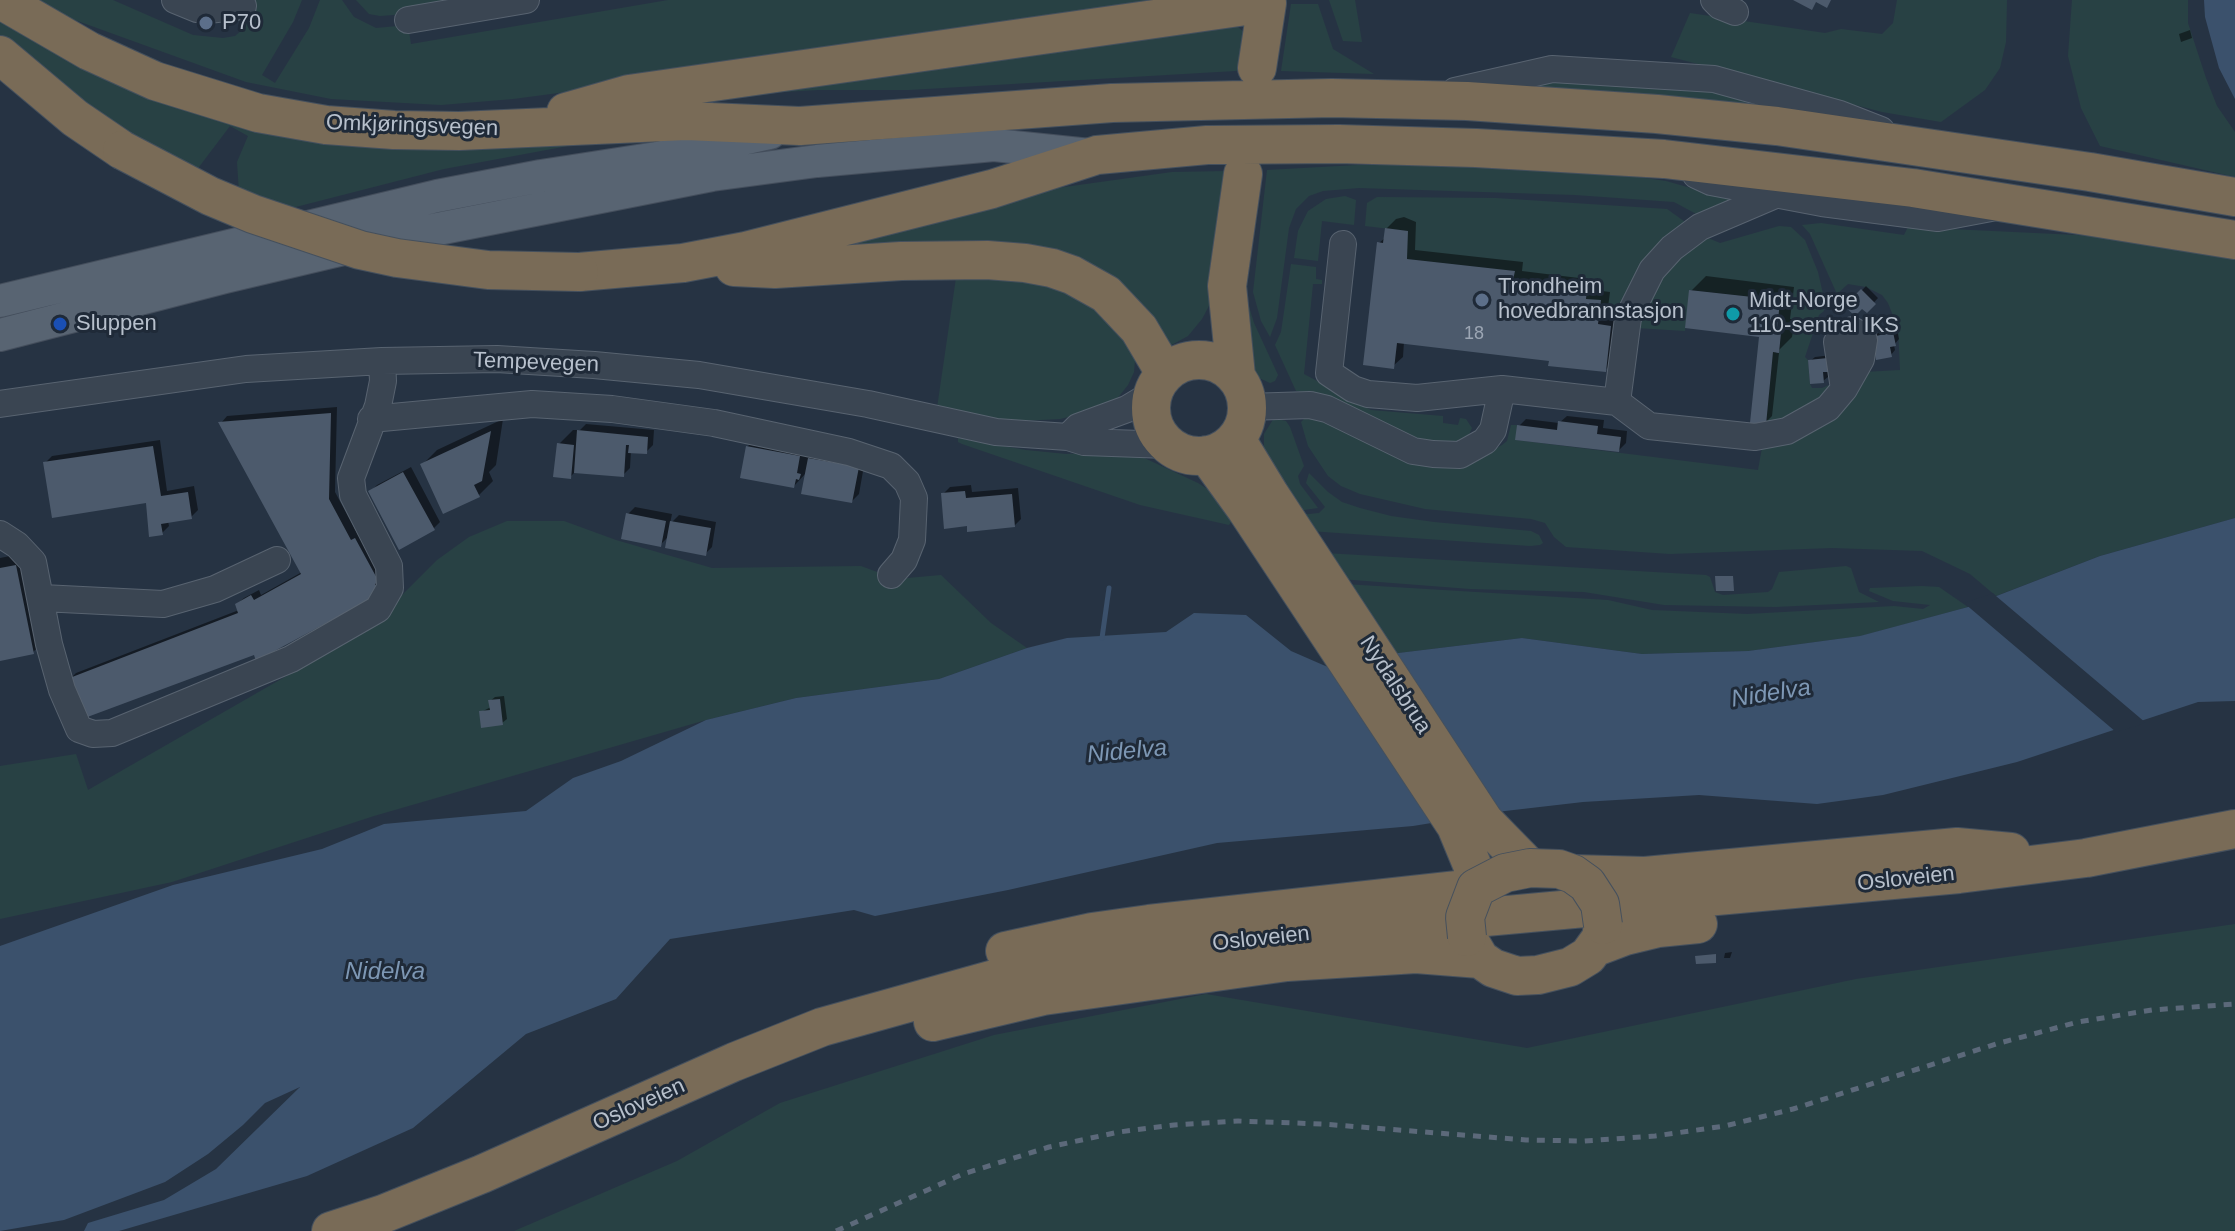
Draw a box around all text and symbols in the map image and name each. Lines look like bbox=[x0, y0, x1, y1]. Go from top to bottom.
place label: P70 bbox=[222, 10, 261, 36]
marker: P70 bbox=[197, 14, 215, 32]
street label: Omkjøringsvegen bbox=[325, 110, 499, 142]
place label: Trondheim hovedbrannstasjon bbox=[1498, 274, 1684, 326]
place label: Midt-Norge 110-sentral IKS bbox=[1749, 288, 1899, 340]
marker: Trondheim hovedbrannstasjon bbox=[1473, 291, 1491, 309]
marker: Midt-Norge 110-sentral IKS bbox=[1724, 305, 1742, 323]
place label: Sluppen bbox=[76, 311, 157, 337]
marker: Sluppen bbox=[51, 315, 69, 333]
house number: 18 bbox=[1464, 323, 1484, 345]
street label: Tempevegen bbox=[473, 348, 599, 378]
street label: Nydalsbrua bbox=[1354, 631, 1436, 739]
water label: Nidelva bbox=[1729, 674, 1813, 714]
water label: Nidelva bbox=[1086, 734, 1168, 770]
street label: Osloveien bbox=[1856, 861, 1956, 897]
street label: Osloveien bbox=[1211, 921, 1311, 957]
water label: Nidelva bbox=[345, 958, 425, 986]
street label: Osloveien bbox=[589, 1073, 689, 1137]

